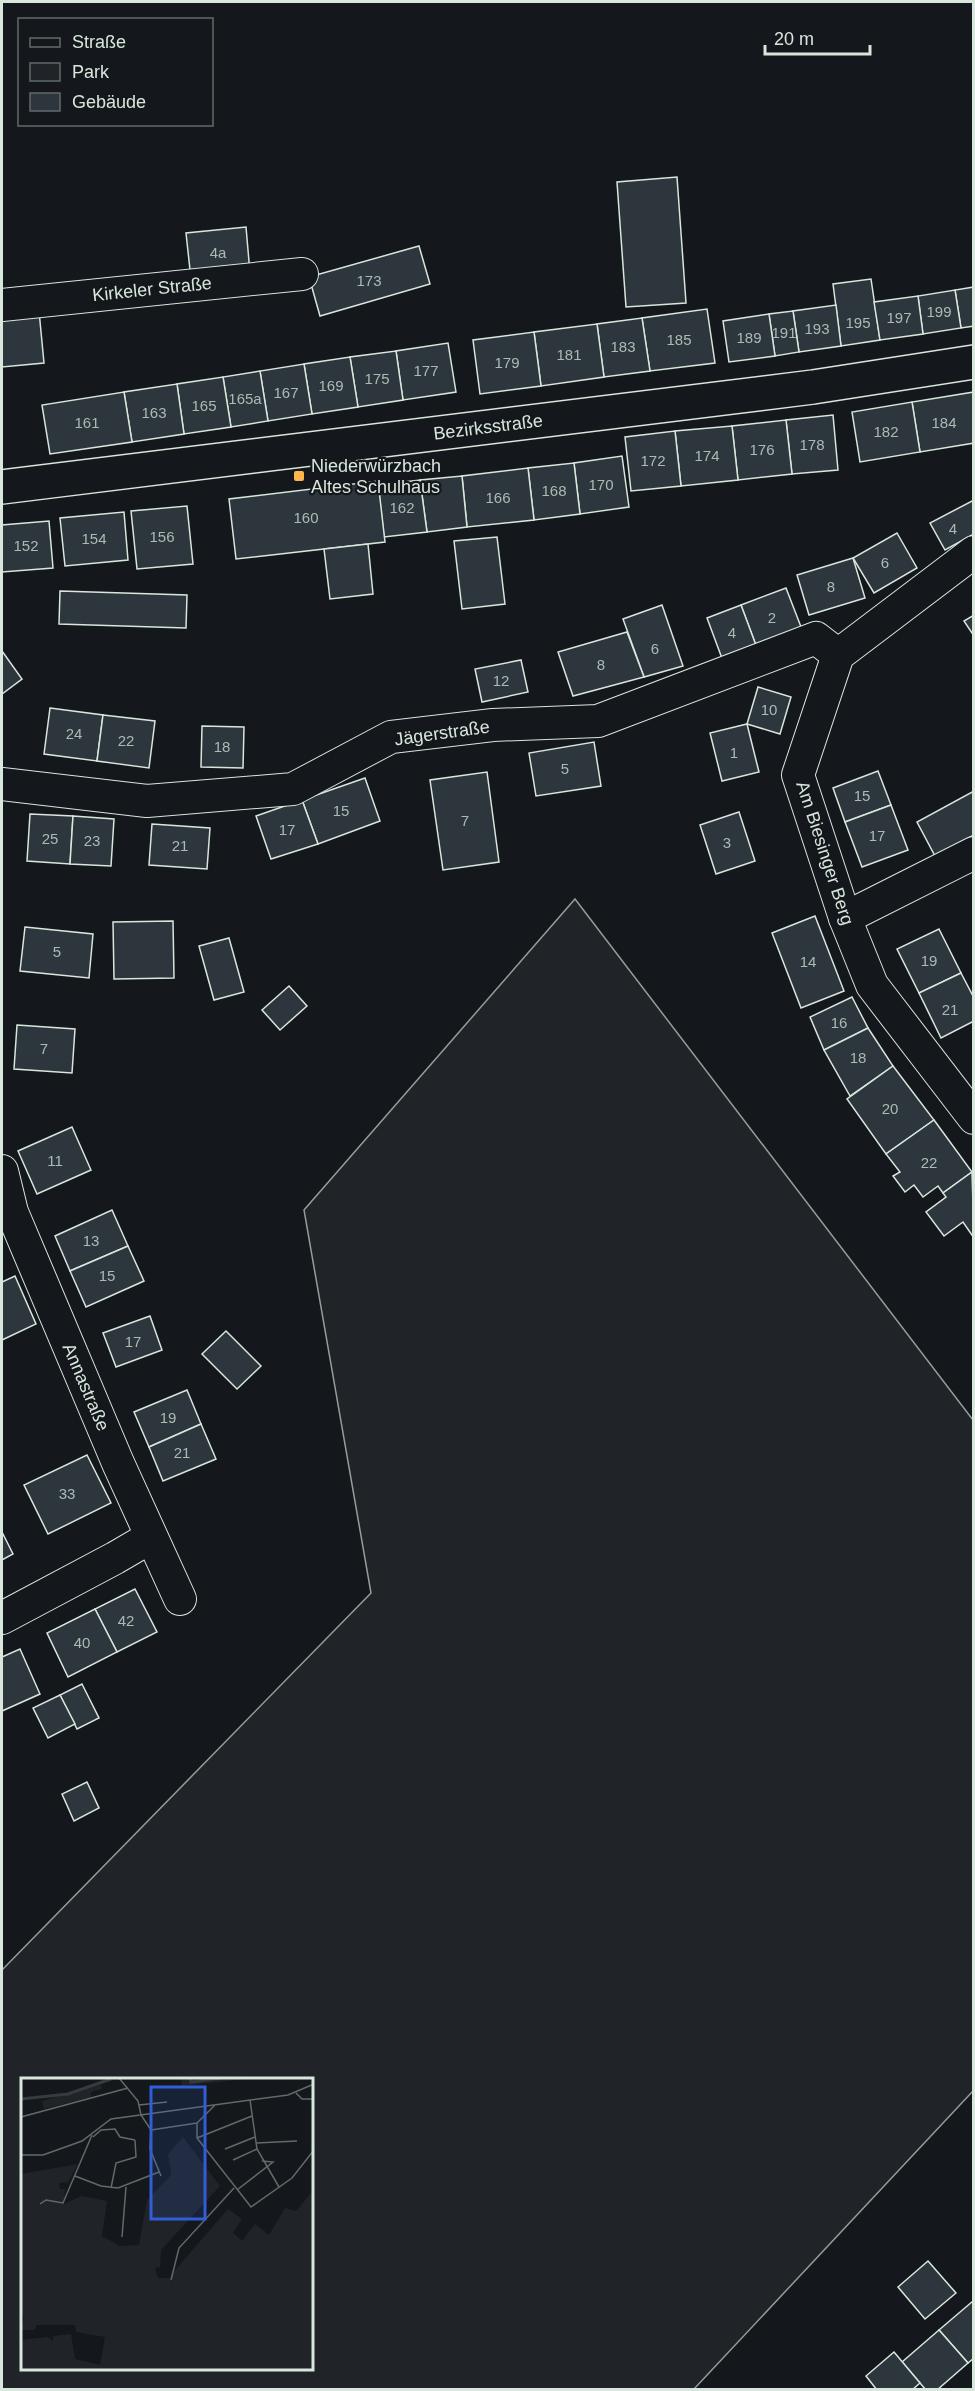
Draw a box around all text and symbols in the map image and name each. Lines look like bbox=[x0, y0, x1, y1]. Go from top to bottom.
legend bbox=[18, 18, 213, 126]
scale bar bbox=[765, 18, 870, 56]
text: 20 m bbox=[774, 29, 814, 49]
text: Straße bbox=[72, 32, 126, 52]
text: Park bbox=[72, 62, 110, 82]
text: Gebäude bbox=[72, 92, 146, 112]
house number: 4a bbox=[210, 244, 227, 261]
house number: 173 bbox=[356, 272, 382, 289]
street label: Kirkeler Straße bbox=[91, 273, 213, 305]
house number: 199 bbox=[926, 303, 952, 320]
house number: 197 bbox=[886, 309, 912, 326]
house number: 195 bbox=[845, 314, 871, 331]
house number: 193 bbox=[804, 320, 830, 337]
house number: 191 bbox=[771, 324, 797, 341]
house number: 189 bbox=[736, 329, 762, 346]
house number: 185 bbox=[666, 331, 692, 348]
house number: 183 bbox=[610, 338, 636, 355]
house number: 181 bbox=[556, 346, 582, 363]
house number: 179 bbox=[494, 354, 520, 371]
house number: 177 bbox=[413, 362, 439, 379]
house number: 175 bbox=[364, 370, 390, 387]
house number: 169 bbox=[318, 377, 344, 394]
house number: 167 bbox=[273, 384, 299, 401]
house number: 165a bbox=[228, 390, 262, 407]
house number: 165 bbox=[191, 397, 217, 414]
house number: 163 bbox=[141, 404, 167, 421]
street label: Bezirksstraße bbox=[432, 410, 544, 444]
house number: 161 bbox=[74, 414, 100, 431]
house number: 184 bbox=[931, 414, 957, 431]
house number: 182 bbox=[873, 423, 899, 440]
house number: 178 bbox=[799, 436, 825, 453]
house number: 176 bbox=[749, 441, 775, 458]
house number: 174 bbox=[694, 447, 720, 464]
house number: 172 bbox=[640, 452, 666, 469]
place label: Niederwürzbach Altes Schulhaus bbox=[311, 456, 441, 497]
marker: Niederwürzbach Altes Schulhaus bbox=[292, 469, 306, 483]
house number: 170 bbox=[588, 476, 614, 493]
house number: 168 bbox=[541, 482, 567, 499]
house number: 166 bbox=[485, 489, 511, 506]
house number: 162 bbox=[389, 499, 415, 516]
house number: 160 bbox=[293, 509, 319, 526]
house number: 4 bbox=[949, 520, 957, 537]
house number: 156 bbox=[149, 528, 175, 545]
house number: 154 bbox=[81, 530, 107, 547]
house number: 152 bbox=[13, 537, 39, 554]
house number: 6 bbox=[881, 554, 889, 571]
house number: 8 bbox=[827, 578, 835, 595]
house number: 2 bbox=[768, 609, 776, 626]
house number: 4 bbox=[728, 624, 736, 641]
house number: 6 bbox=[651, 640, 659, 657]
house number: 8 bbox=[597, 656, 605, 673]
house number: 12 bbox=[493, 672, 509, 689]
house number: 10 bbox=[761, 701, 777, 718]
street label: Jägerstraße bbox=[393, 716, 491, 750]
house number: 24 bbox=[66, 725, 82, 742]
house number: 22 bbox=[118, 732, 134, 749]
house number: 18 bbox=[214, 738, 230, 755]
house number: 1 bbox=[730, 744, 738, 761]
house number: 5 bbox=[561, 760, 569, 777]
street label: Am Biesinger Berg bbox=[792, 779, 858, 927]
house number: 15 bbox=[854, 787, 870, 804]
house number: 15 bbox=[333, 802, 349, 819]
house number: 7 bbox=[461, 812, 469, 829]
house number: 17 bbox=[279, 821, 295, 838]
house number: 17 bbox=[869, 827, 885, 844]
house number: 25 bbox=[42, 830, 58, 847]
house number: 23 bbox=[84, 832, 100, 849]
house number: 3 bbox=[723, 834, 731, 851]
house number: 21 bbox=[172, 837, 188, 854]
house number: 5 bbox=[53, 943, 61, 960]
house number: 19 bbox=[921, 952, 937, 969]
house number: 14 bbox=[800, 953, 816, 970]
house number: 21 bbox=[942, 1001, 958, 1018]
house number: 16 bbox=[831, 1014, 847, 1031]
house number: 7 bbox=[40, 1040, 48, 1057]
house number: 18 bbox=[850, 1049, 866, 1066]
house number: 20 bbox=[882, 1100, 898, 1117]
house number: 11 bbox=[47, 1152, 63, 1169]
house number: 22 bbox=[921, 1154, 937, 1171]
house number: 13 bbox=[83, 1232, 99, 1249]
house number: 15 bbox=[99, 1267, 115, 1284]
house number: 17 bbox=[125, 1333, 141, 1350]
street label: Annastraße bbox=[59, 1340, 113, 1434]
house number: 19 bbox=[160, 1409, 176, 1426]
house number: 21 bbox=[174, 1444, 190, 1461]
house number: 33 bbox=[59, 1485, 75, 1502]
house number: 42 bbox=[118, 1612, 134, 1629]
house number: 40 bbox=[74, 1634, 90, 1651]
inset map bbox=[21, 2078, 314, 2370]

